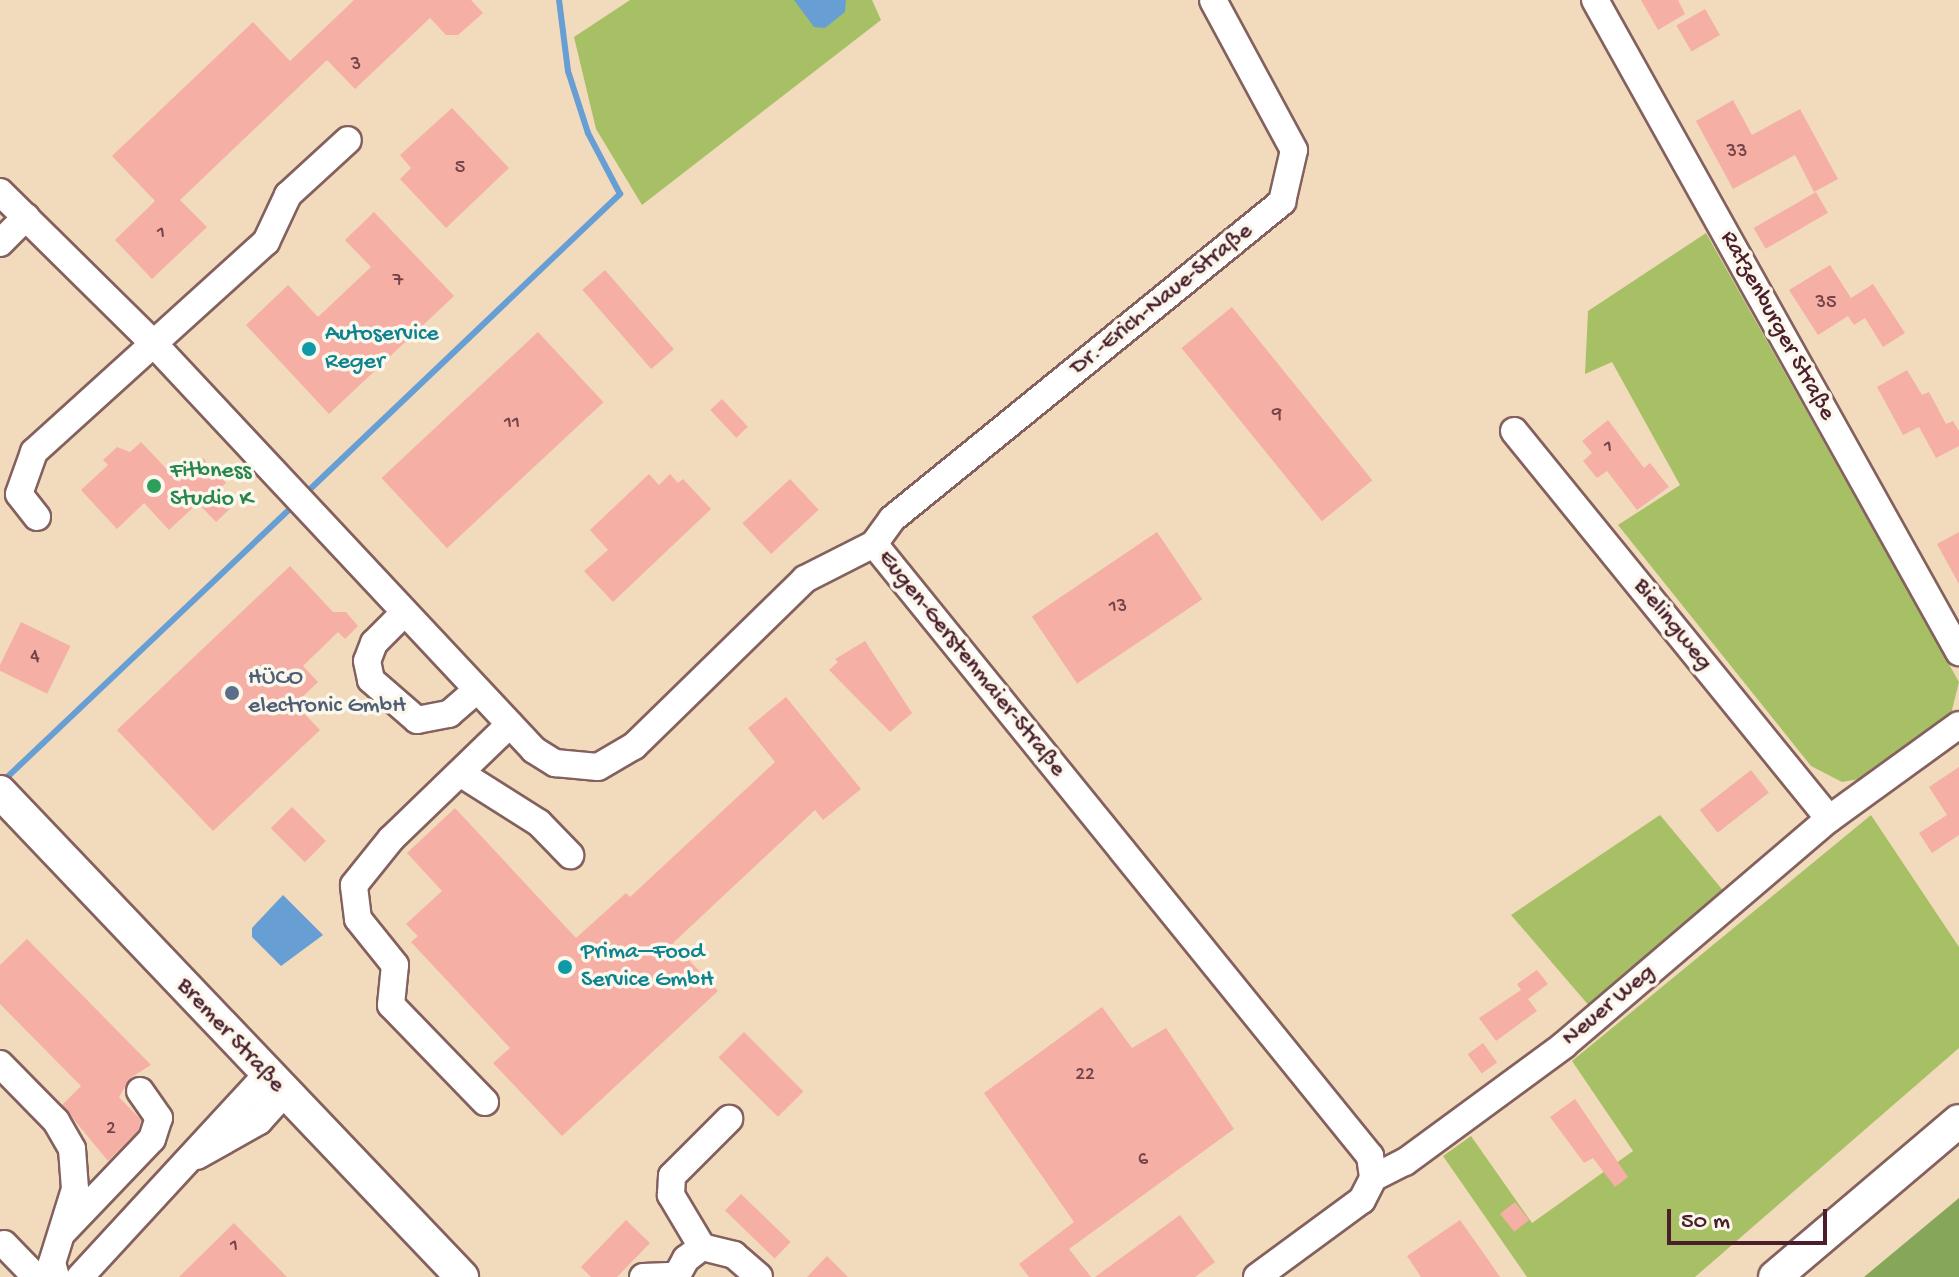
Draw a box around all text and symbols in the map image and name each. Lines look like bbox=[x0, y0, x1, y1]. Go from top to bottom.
house number: 3 bbox=[351, 53, 361, 77]
house number: 33 bbox=[1727, 140, 1747, 164]
house number: 5 bbox=[455, 156, 465, 180]
street label: Dr.-Erich-Naue-Straße bbox=[1065, 218, 1259, 382]
house number: 1 bbox=[157, 221, 165, 245]
street label: Ratzenburger Straße bbox=[1713, 226, 1841, 426]
house number: 7 bbox=[393, 269, 403, 293]
house number: 35 bbox=[1816, 291, 1836, 315]
place label: Autoservice Reger bbox=[325, 321, 439, 377]
marker: Autoservice Reger bbox=[300, 340, 318, 358]
house number: 9 bbox=[1272, 403, 1282, 427]
house number: 11 bbox=[504, 411, 520, 435]
house number: 1 bbox=[1604, 435, 1612, 459]
place label: Fitbness Studio K bbox=[170, 458, 253, 514]
marker: Fitbness Studio K bbox=[145, 477, 163, 495]
street label: Eugen-Gerstenmaier-Straße bbox=[871, 545, 1071, 783]
street label: Bielingweg bbox=[1626, 573, 1718, 677]
house number: 13 bbox=[1109, 595, 1127, 619]
house number: 4 bbox=[30, 645, 40, 669]
place label: HÜCO electronic GmbH bbox=[248, 665, 406, 721]
marker: HÜCO electronic GmbH bbox=[223, 684, 241, 702]
place label: Prima–Food Service GmbH bbox=[581, 939, 714, 995]
marker: Prima–Food Service GmbH bbox=[556, 958, 574, 976]
street label: Neuer Weg bbox=[1557, 959, 1661, 1053]
street label: Bremer Straße bbox=[170, 973, 290, 1099]
house number: 22 bbox=[1075, 1063, 1095, 1087]
house number: 2 bbox=[106, 1117, 116, 1141]
house number: 6 bbox=[1138, 1148, 1148, 1172]
scale bar bbox=[1671, 1193, 1831, 1243]
text: 50 m bbox=[1681, 1208, 1730, 1237]
house number: 1 bbox=[230, 1234, 238, 1258]

